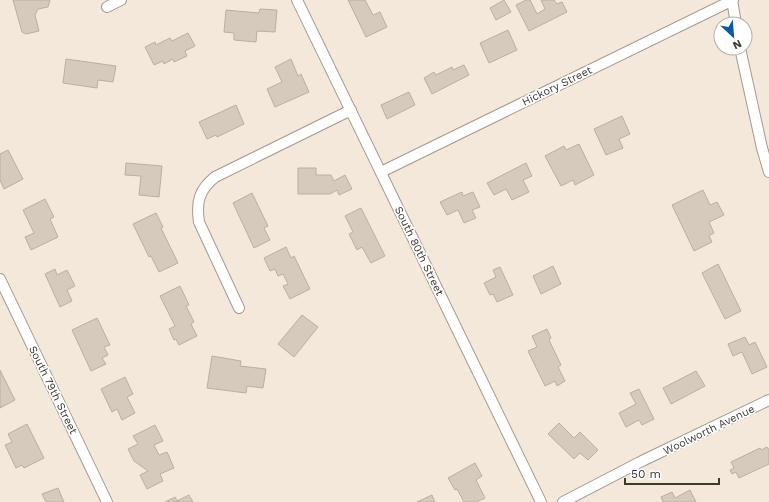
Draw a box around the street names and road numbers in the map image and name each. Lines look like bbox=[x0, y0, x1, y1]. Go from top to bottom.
street label: Hickory Street bbox=[520, 63, 595, 109]
street label: South 80th Street bbox=[392, 204, 446, 298]
street label: South 79th Street bbox=[26, 344, 80, 437]
street label: Woolworth Avenue bbox=[661, 402, 757, 458]

